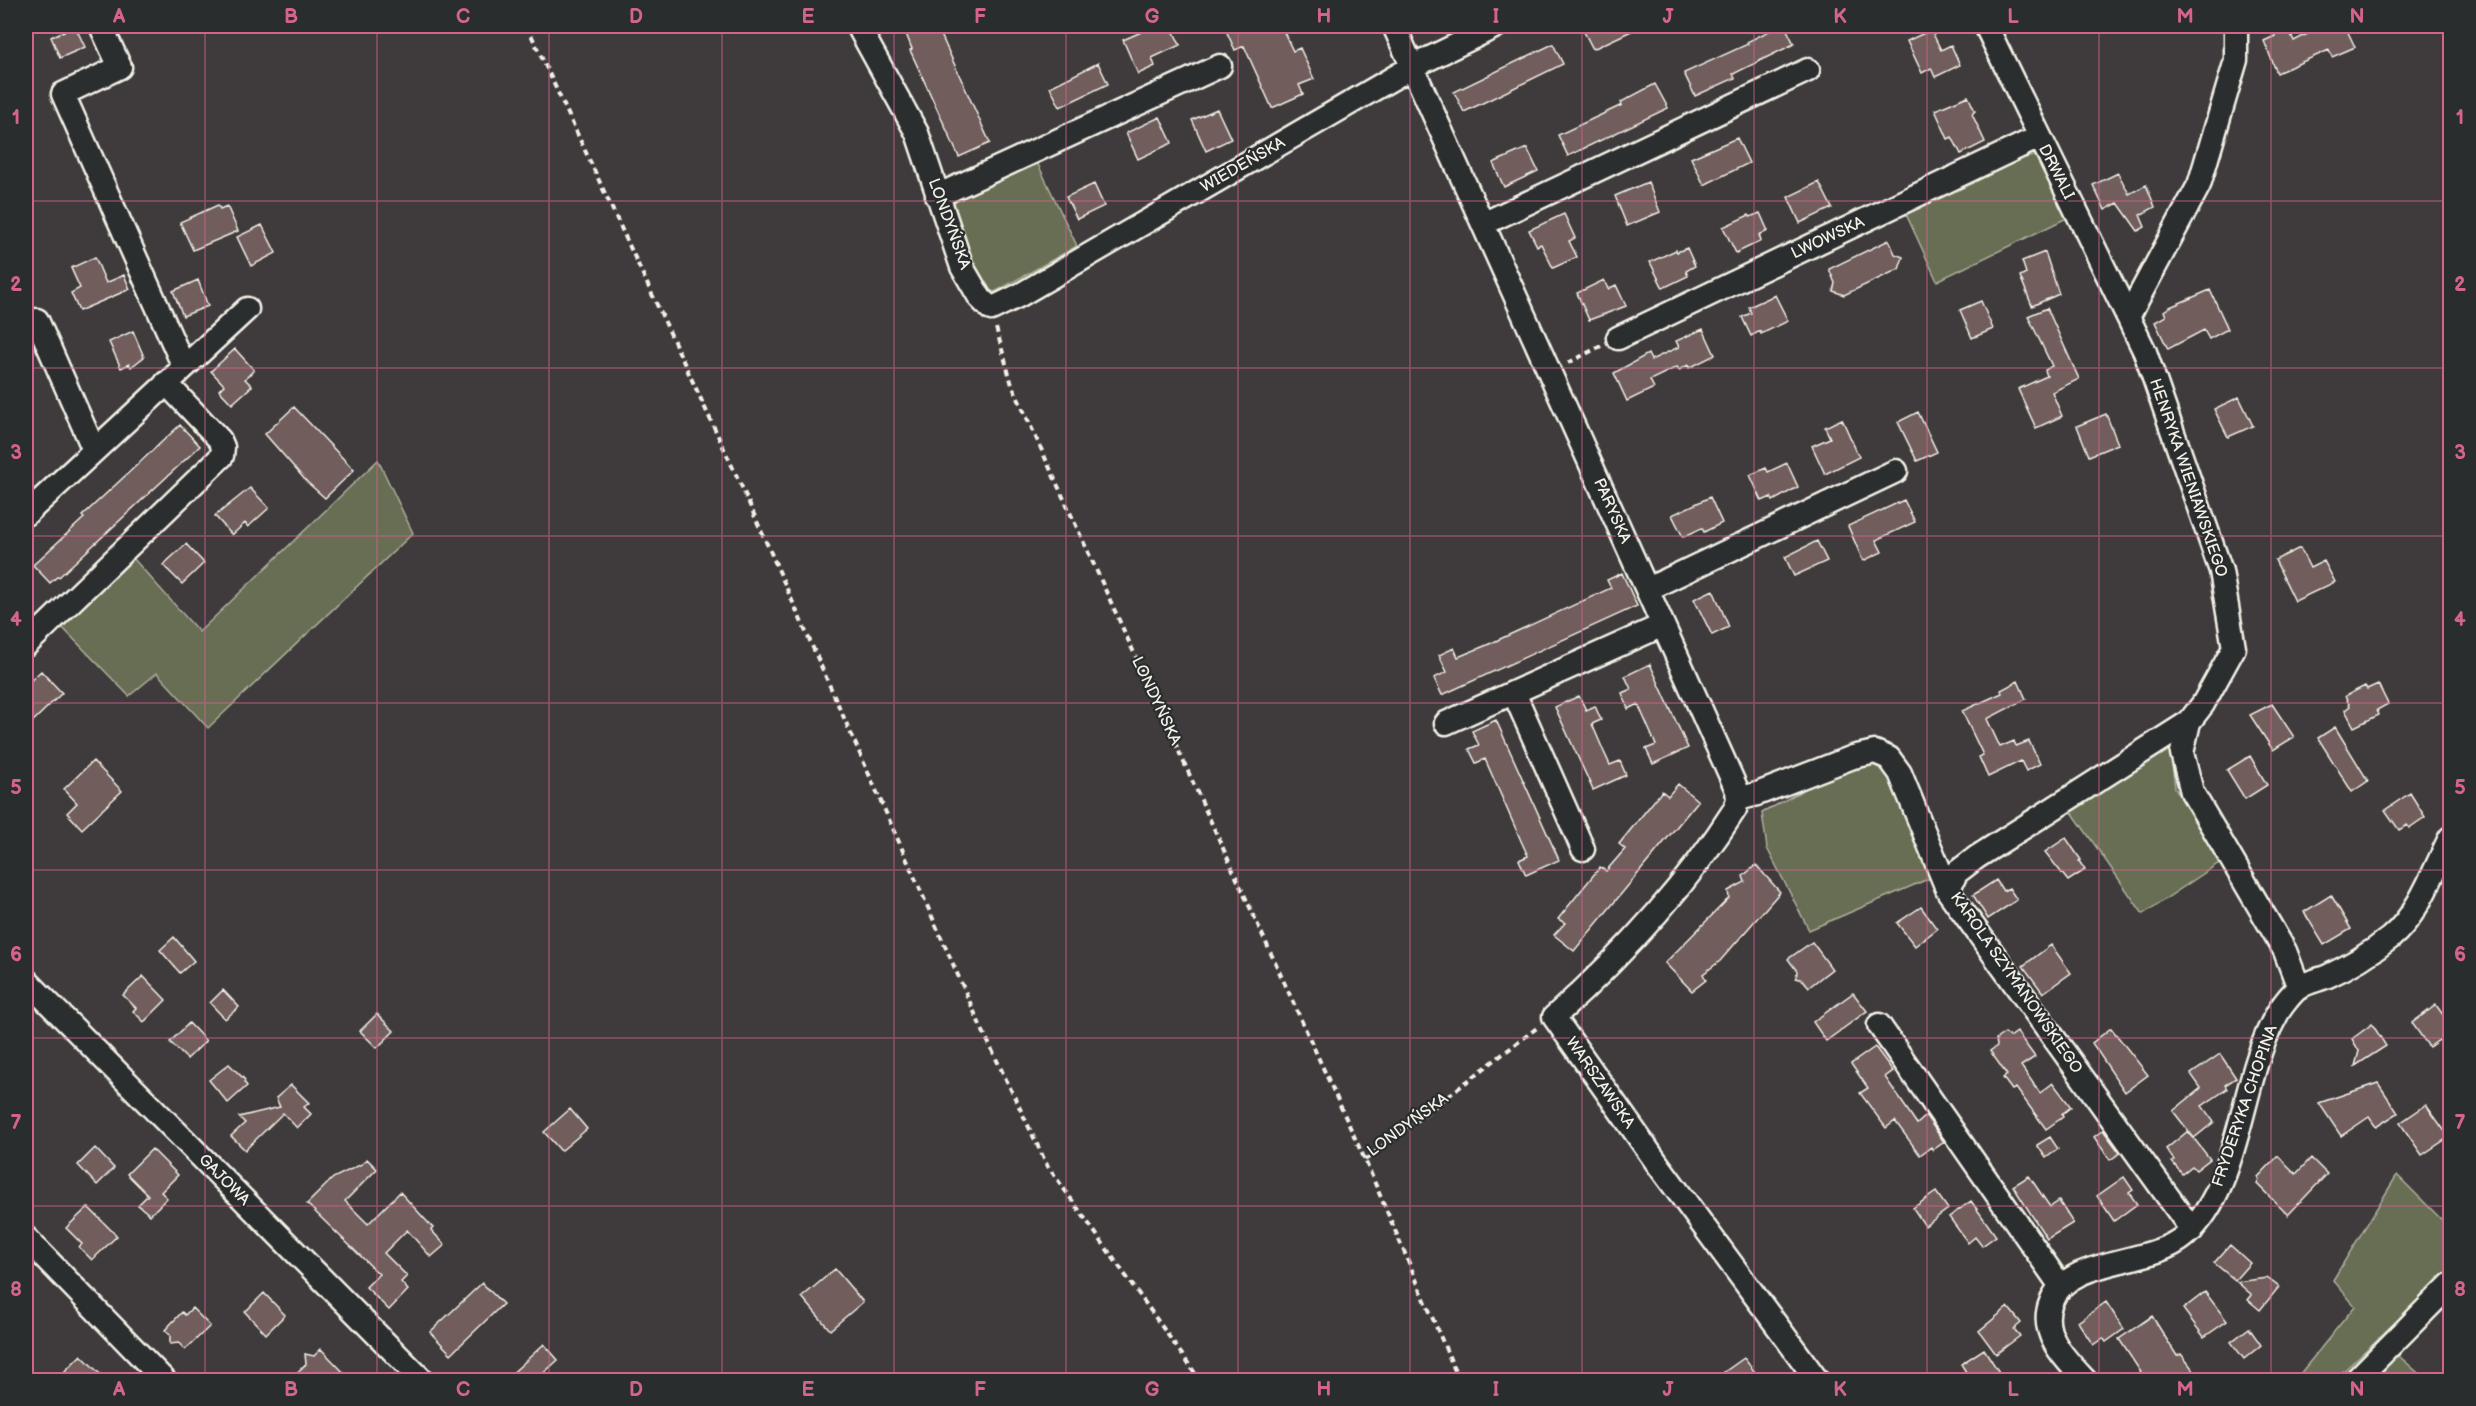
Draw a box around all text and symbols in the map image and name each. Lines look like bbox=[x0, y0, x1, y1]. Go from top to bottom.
text: A bbox=[112, 5, 126, 29]
text: B bbox=[284, 5, 298, 29]
text: C bbox=[456, 5, 470, 29]
text: D bbox=[629, 5, 643, 29]
text: E bbox=[802, 5, 815, 29]
text: F bbox=[974, 5, 986, 29]
text: G bbox=[1145, 5, 1160, 29]
text: H bbox=[1317, 5, 1331, 29]
text: I bbox=[1493, 5, 1499, 29]
text: J bbox=[1663, 5, 1675, 29]
text: K bbox=[1833, 5, 1847, 29]
text: L bbox=[2007, 5, 2019, 29]
text: M bbox=[2176, 5, 2194, 29]
text: N bbox=[2349, 5, 2365, 29]
text: 1 bbox=[12, 106, 20, 130]
text: 1 bbox=[2456, 106, 2464, 130]
street label: WIEDEŃSKA bbox=[1196, 131, 1289, 197]
street label: DRWALI bbox=[2034, 141, 2078, 203]
street label: LONDYŃSKA bbox=[924, 175, 976, 272]
street label: LWOWSKA bbox=[1788, 213, 1868, 263]
text: 2 bbox=[10, 273, 22, 297]
text: 2 bbox=[2454, 273, 2466, 297]
street label: HENRYKA WIENIAWSKIEGO bbox=[2145, 376, 2231, 580]
text: 3 bbox=[10, 441, 22, 465]
text: 3 bbox=[2454, 441, 2466, 465]
street label: PARYSKA bbox=[1589, 475, 1635, 547]
text: 4 bbox=[10, 608, 22, 632]
text: 4 bbox=[2454, 608, 2466, 632]
street label: LONDYŃSKA bbox=[1127, 653, 1187, 748]
text: 5 bbox=[10, 776, 22, 800]
text: 5 bbox=[2454, 776, 2466, 800]
street label: KAROLA SZYMANOWSKIEGO bbox=[1946, 889, 2086, 1077]
text: 6 bbox=[10, 943, 22, 967]
text: 6 bbox=[2454, 943, 2466, 967]
street label: FRYDERYKA CHOPINA bbox=[2208, 1022, 2282, 1189]
street label: WARSZAWSKA bbox=[1561, 1034, 1639, 1133]
street label: LONDYŃSKA bbox=[1363, 1088, 1452, 1161]
text: 7 bbox=[10, 1111, 22, 1135]
text: 7 bbox=[2454, 1111, 2466, 1135]
street label: GAJOWA bbox=[194, 1150, 254, 1210]
text: 8 bbox=[10, 1278, 22, 1302]
text: 8 bbox=[2454, 1278, 2466, 1302]
text: A bbox=[112, 1378, 126, 1402]
text: B bbox=[284, 1378, 298, 1402]
text: C bbox=[456, 1378, 470, 1402]
text: D bbox=[629, 1378, 643, 1402]
text: E bbox=[802, 1378, 815, 1402]
text: F bbox=[974, 1378, 986, 1402]
text: G bbox=[1145, 1378, 1160, 1402]
text: H bbox=[1317, 1378, 1331, 1402]
text: I bbox=[1493, 1378, 1499, 1402]
text: J bbox=[1663, 1378, 1675, 1402]
text: K bbox=[1833, 1378, 1847, 1402]
text: L bbox=[2007, 1378, 2019, 1402]
text: M bbox=[2176, 1378, 2194, 1402]
text: N bbox=[2349, 1378, 2365, 1402]

